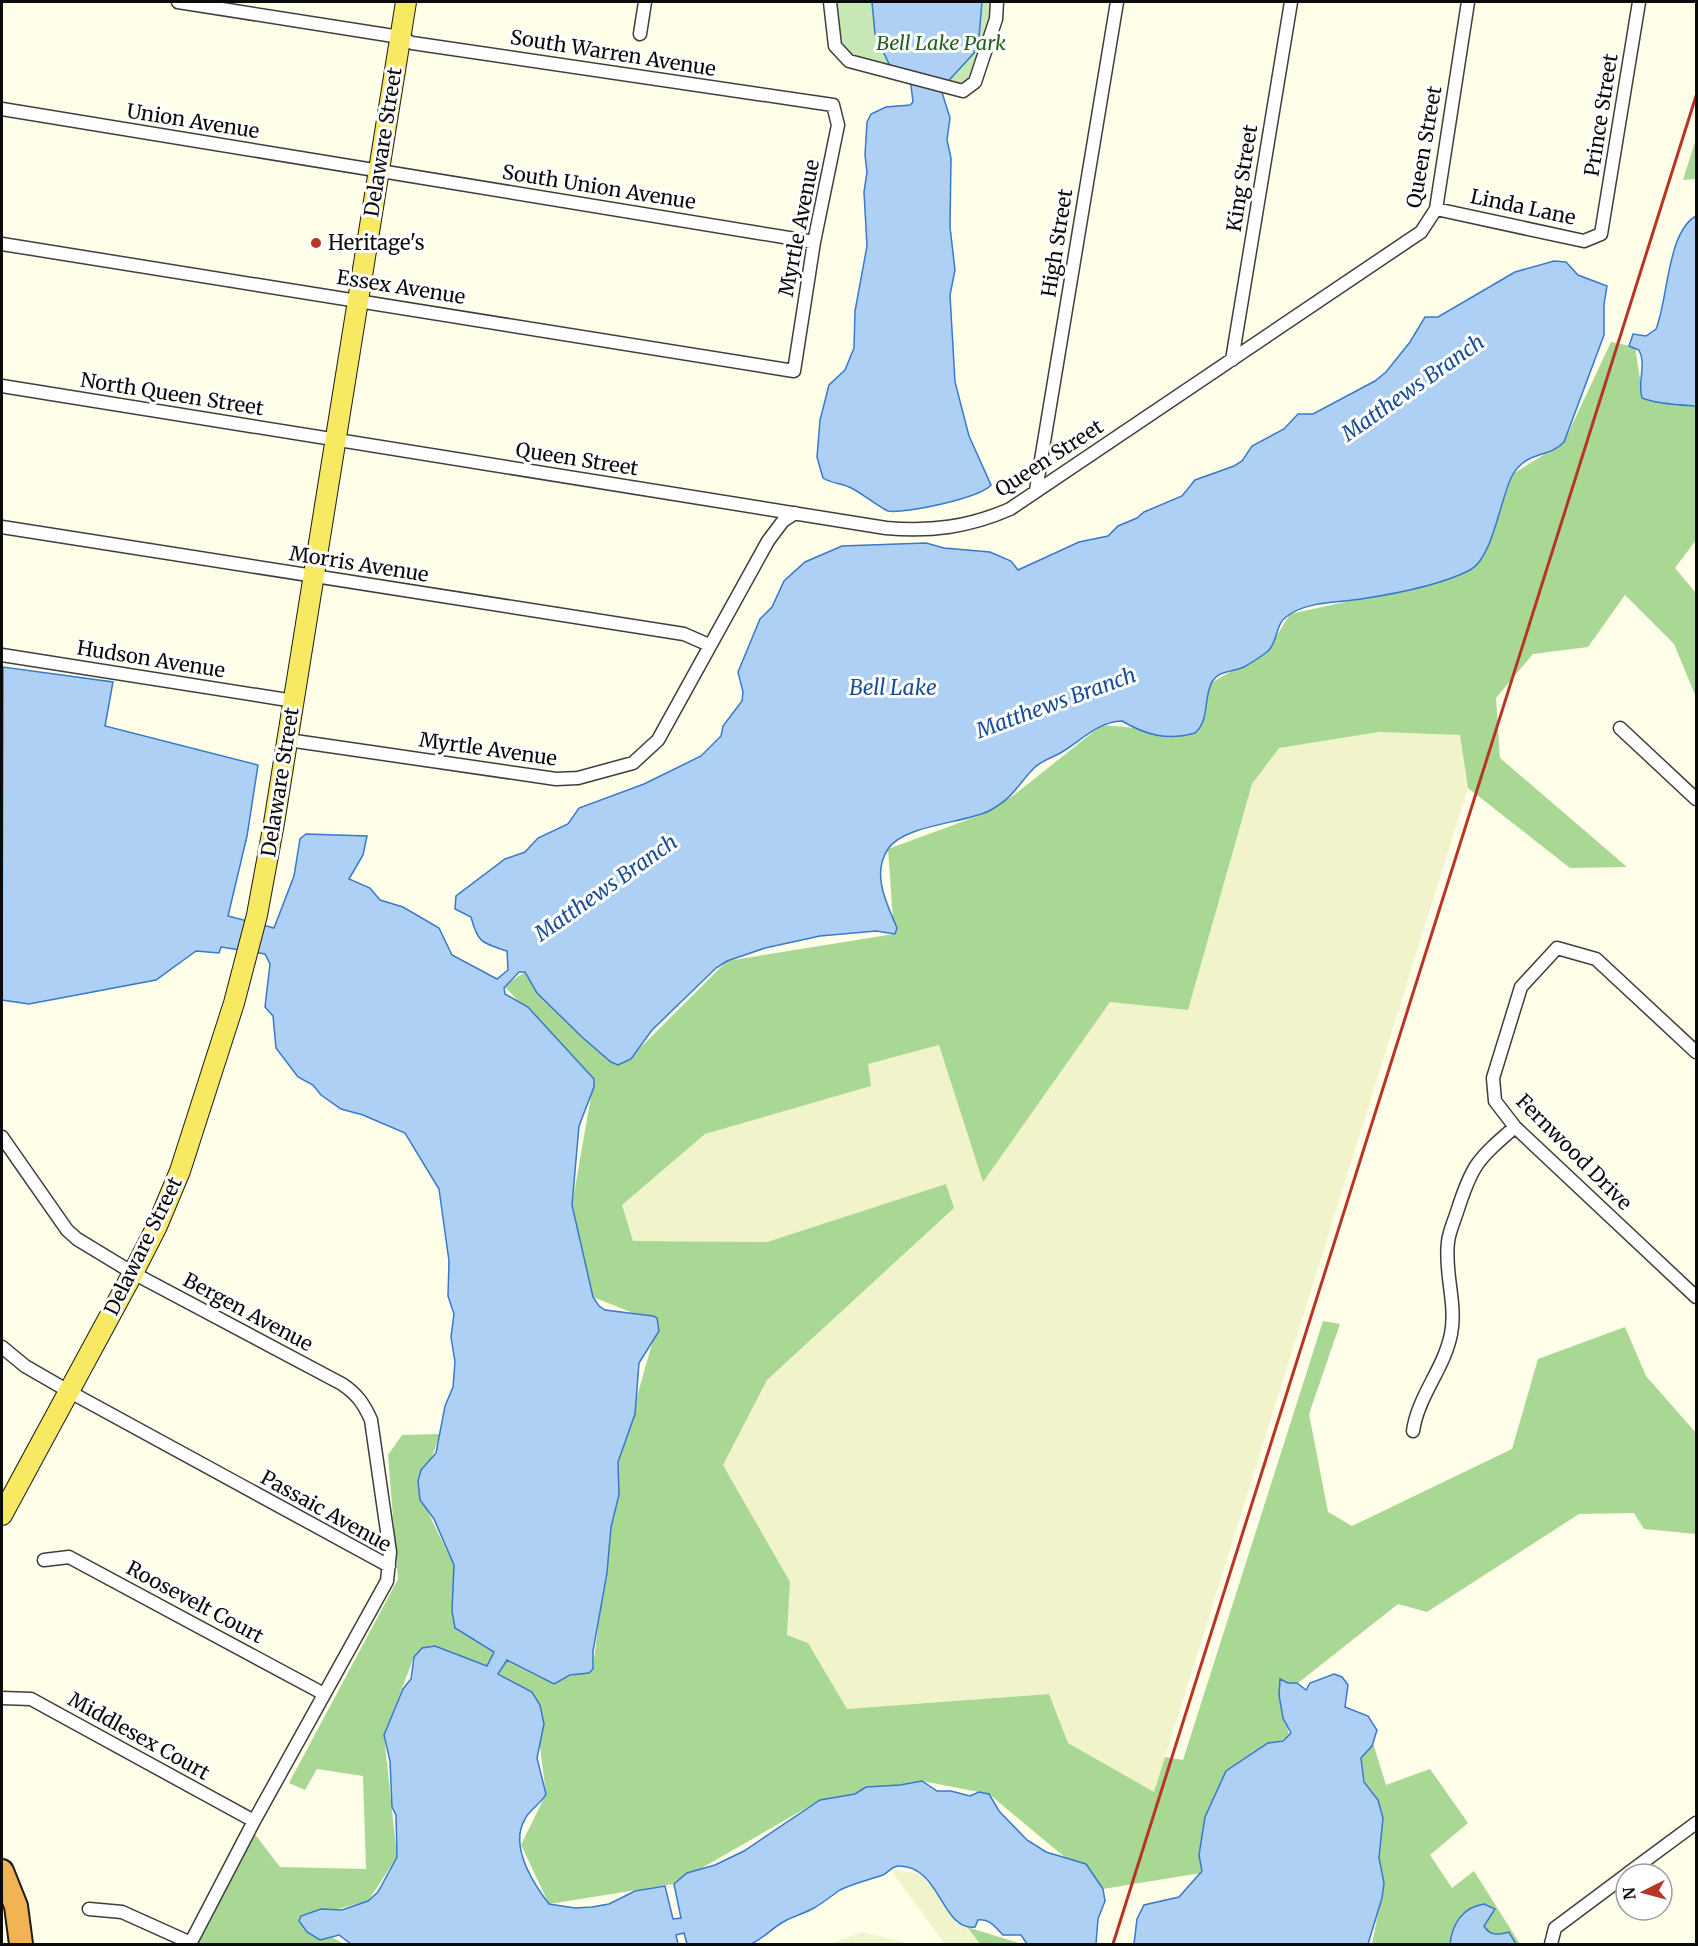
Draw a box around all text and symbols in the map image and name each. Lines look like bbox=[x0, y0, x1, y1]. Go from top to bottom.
street label: South Warren Avenue bbox=[509, 24, 718, 81]
park label: Bell Lake Park bbox=[876, 30, 1006, 55]
street label: Prince Street bbox=[1578, 52, 1623, 178]
street label: Delaware Street bbox=[358, 65, 407, 219]
street label: Queen Street bbox=[1400, 84, 1447, 210]
street label: Union Avenue bbox=[125, 98, 261, 143]
street label: King Street bbox=[1221, 122, 1262, 233]
street label: Myrtle Avenue bbox=[773, 157, 824, 299]
street label: South Union Avenue bbox=[501, 159, 698, 214]
street label: Linda Lane bbox=[1468, 183, 1578, 230]
street label: High Street bbox=[1036, 187, 1077, 299]
place label: Heritage's bbox=[328, 230, 425, 255]
marker: Heritage's bbox=[309, 236, 323, 250]
street label: Essex Avenue bbox=[335, 264, 467, 309]
water label: Matthews Branch bbox=[1335, 328, 1489, 448]
street label: North Queen Street bbox=[79, 367, 266, 420]
street label: Queen Street bbox=[990, 413, 1108, 502]
street label: Queen Street bbox=[514, 436, 640, 481]
street label: Morris Avenue bbox=[288, 540, 430, 587]
street label: Hudson Avenue bbox=[75, 634, 227, 683]
water label: Matthews Branch bbox=[971, 661, 1140, 744]
water label: Bell Lake bbox=[849, 674, 937, 701]
street label: Delaware Street bbox=[255, 705, 304, 859]
street label: Myrtle Avenue bbox=[417, 726, 559, 771]
water label: Matthews Branch bbox=[528, 828, 682, 948]
street label: Fernwood Drive bbox=[1511, 1088, 1638, 1215]
street label: Delaware Street bbox=[98, 1172, 187, 1319]
street label: Bergen Avenue bbox=[179, 1267, 317, 1356]
street label: Passaic Avenue bbox=[257, 1464, 396, 1557]
street label: Roosevelt Court bbox=[122, 1555, 268, 1648]
street label: Middlesex Court bbox=[64, 1686, 215, 1785]
north arrow bbox=[1614, 1862, 1674, 1922]
text: N bbox=[1618, 1886, 1640, 1901]

